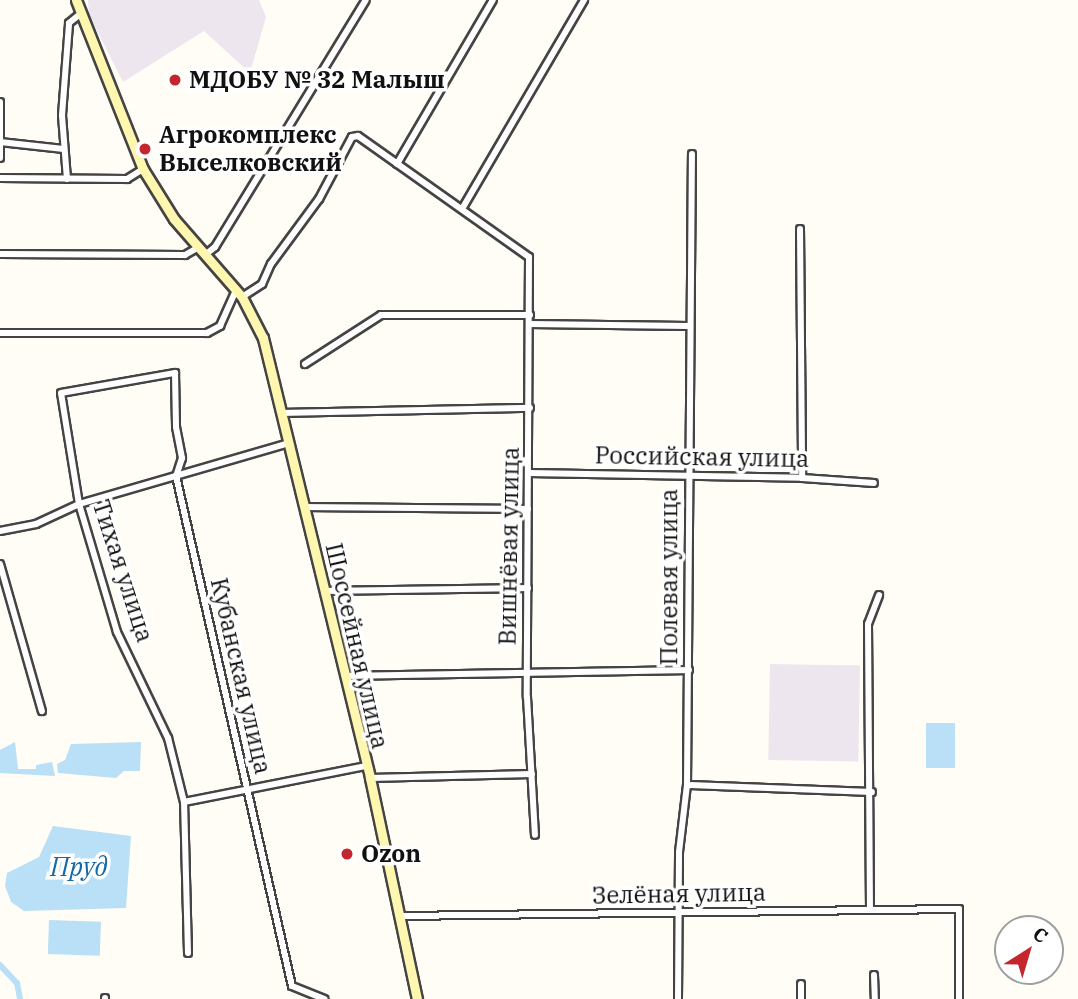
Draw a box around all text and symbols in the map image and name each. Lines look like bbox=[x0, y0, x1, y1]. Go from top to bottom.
place label: МДОБУ № 32 Малыш bbox=[189, 66, 445, 94]
marker: МДОБУ № 32 Малыш bbox=[167, 72, 183, 88]
place label: Агрокомплекс Выселковский bbox=[159, 121, 342, 177]
marker: Агрокомплекс Выселковский bbox=[137, 141, 153, 157]
street label: Российская улица bbox=[595, 441, 809, 473]
street label: Вишнёвая улица bbox=[493, 446, 525, 646]
street label: Полевая улица bbox=[655, 489, 683, 665]
street label: Тихая улица bbox=[86, 496, 160, 646]
street label: Шоссейная улица bbox=[319, 540, 395, 752]
street label: Кубанская улица bbox=[204, 575, 278, 777]
place label: Ozon bbox=[361, 840, 421, 868]
marker: Ozon bbox=[339, 846, 355, 862]
water label: Пруд bbox=[50, 851, 108, 883]
street label: Зелёная улица bbox=[592, 878, 766, 910]
north arrow bbox=[994, 915, 1064, 985]
text: С bbox=[1028, 921, 1053, 948]

